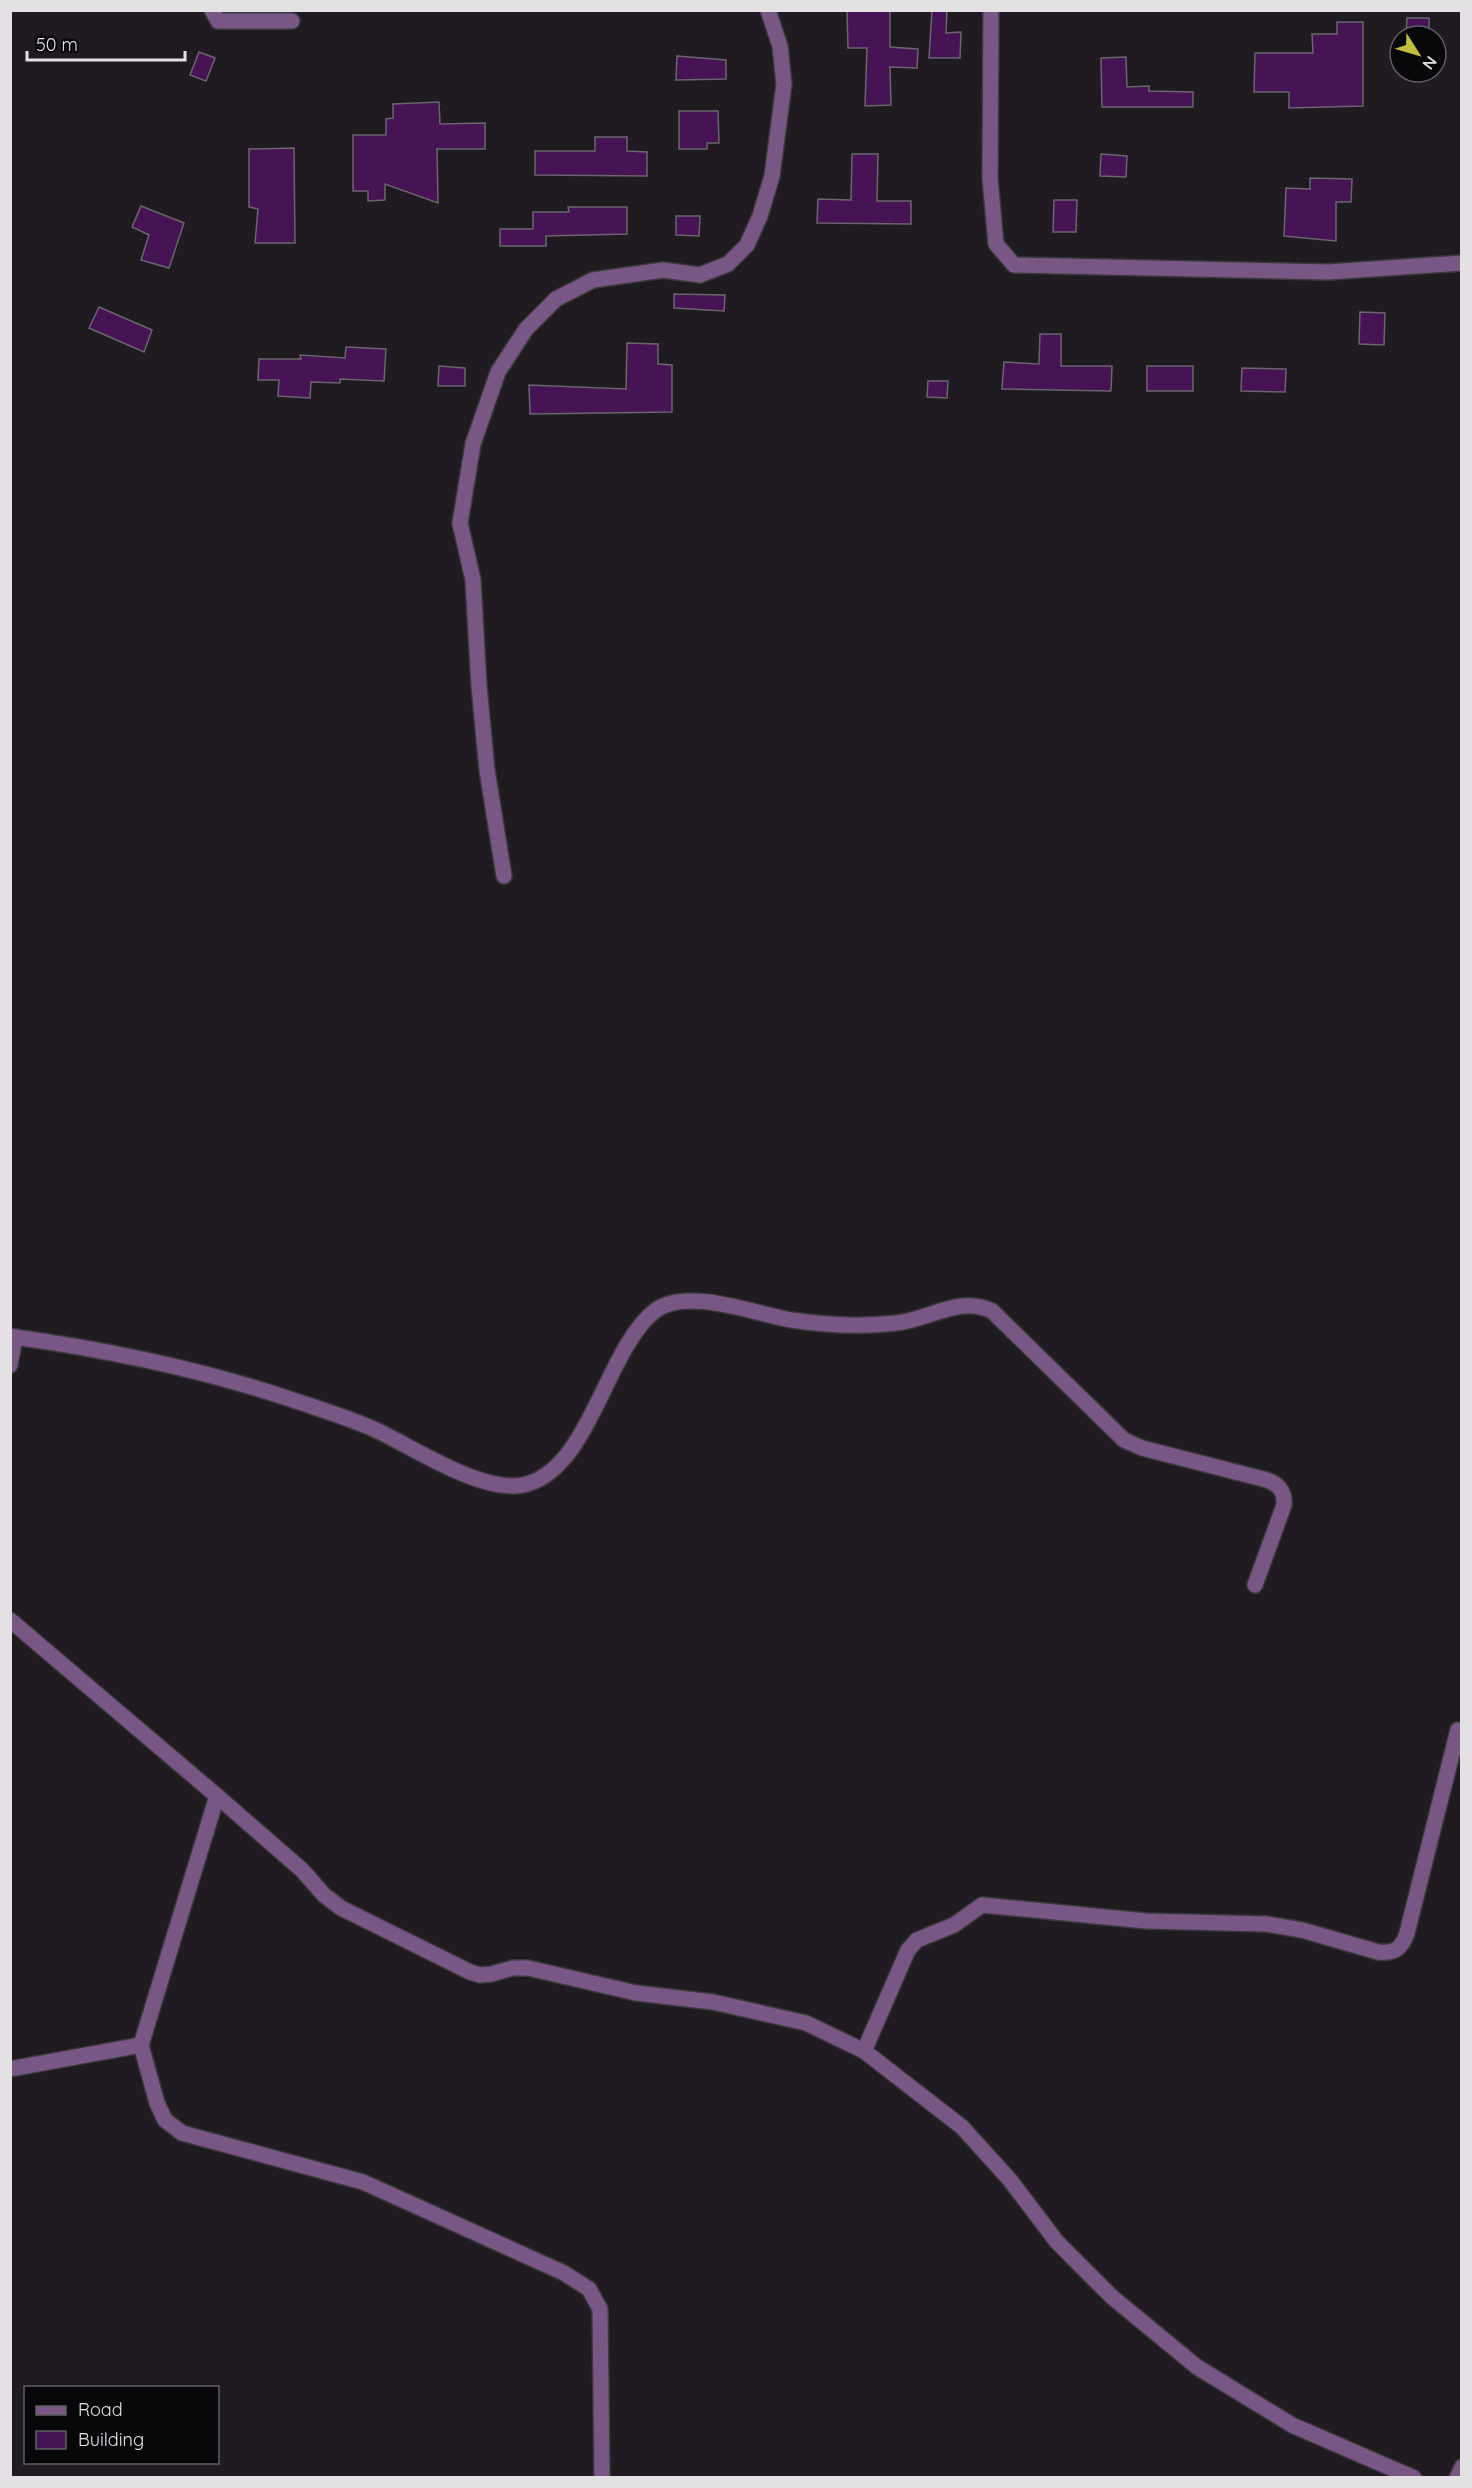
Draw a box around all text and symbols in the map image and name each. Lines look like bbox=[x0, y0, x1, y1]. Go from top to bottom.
scale bar bbox=[27, 24, 184, 62]
north arrow bbox=[1388, 24, 1448, 84]
text: 50 m bbox=[36, 33, 78, 56]
text: N bbox=[1418, 52, 1442, 74]
legend bbox=[24, 2386, 219, 2464]
text: Road bbox=[78, 2398, 123, 2421]
text: Building bbox=[78, 2428, 144, 2451]

